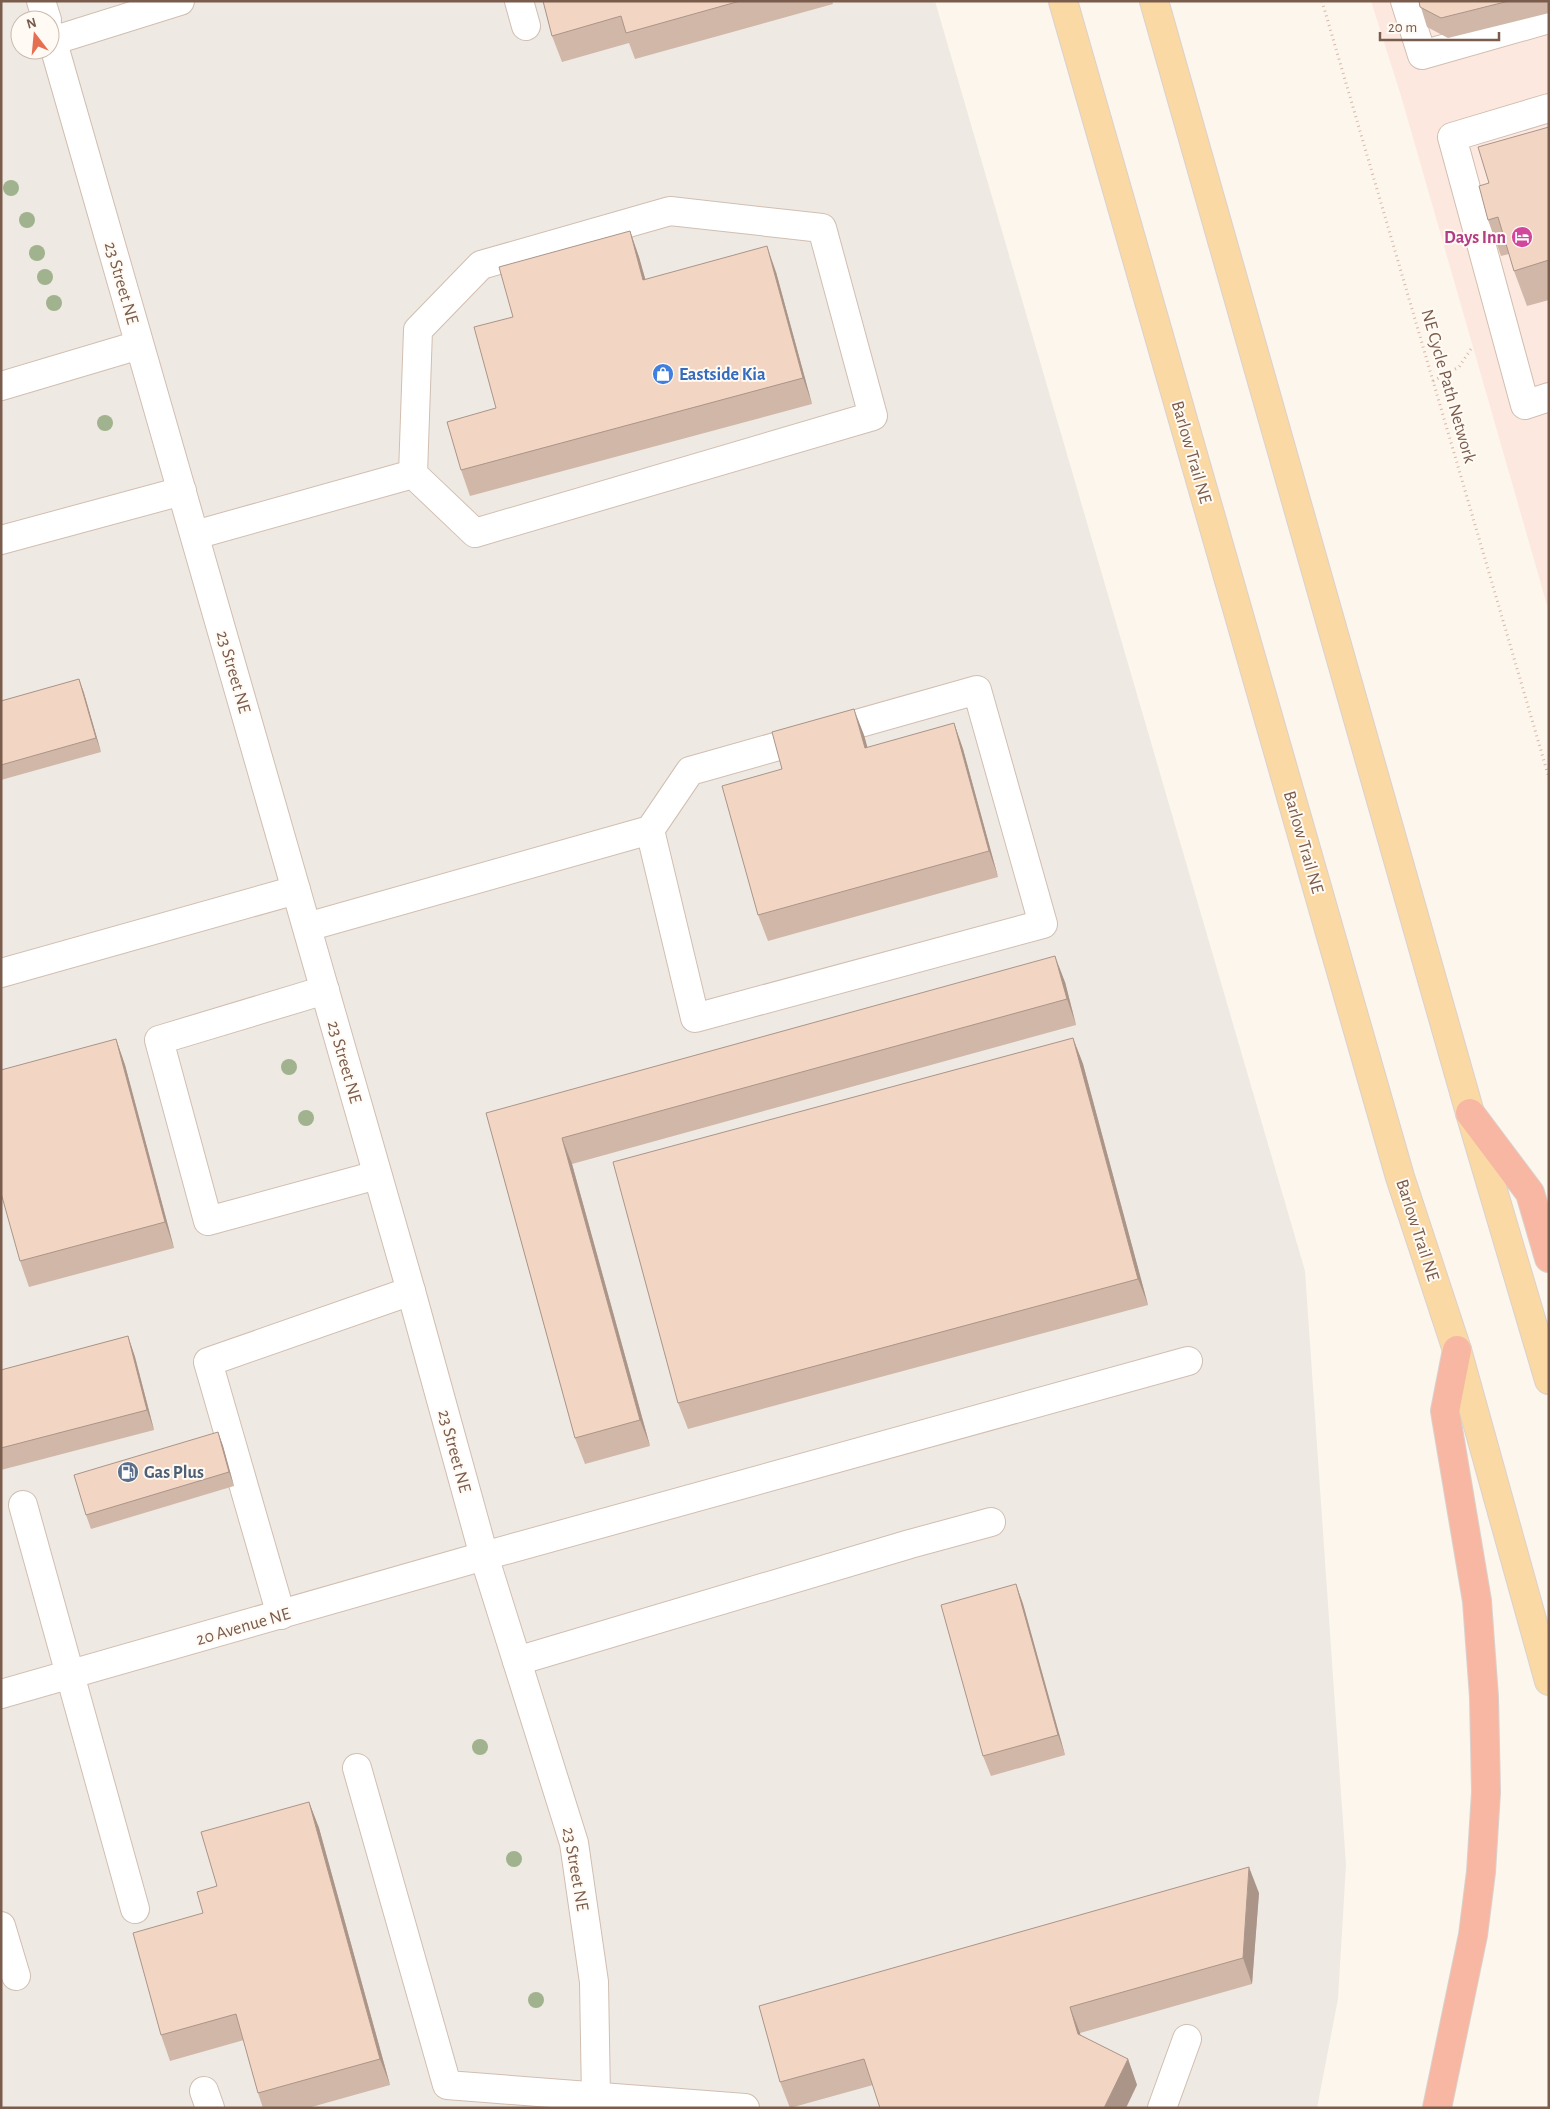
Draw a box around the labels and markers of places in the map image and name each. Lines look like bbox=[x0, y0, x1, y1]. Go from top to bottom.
hotel icon: Days Inn bbox=[1510, 225, 1534, 249]
place label: Days Inn bbox=[1444, 229, 1506, 247]
shop icon: Eastside Kia bbox=[651, 362, 675, 386]
place label: Eastside Kia bbox=[679, 366, 766, 384]
fuel station icon: Gas Plus bbox=[116, 1460, 140, 1484]
place label: Gas Plus bbox=[144, 1464, 204, 1482]

